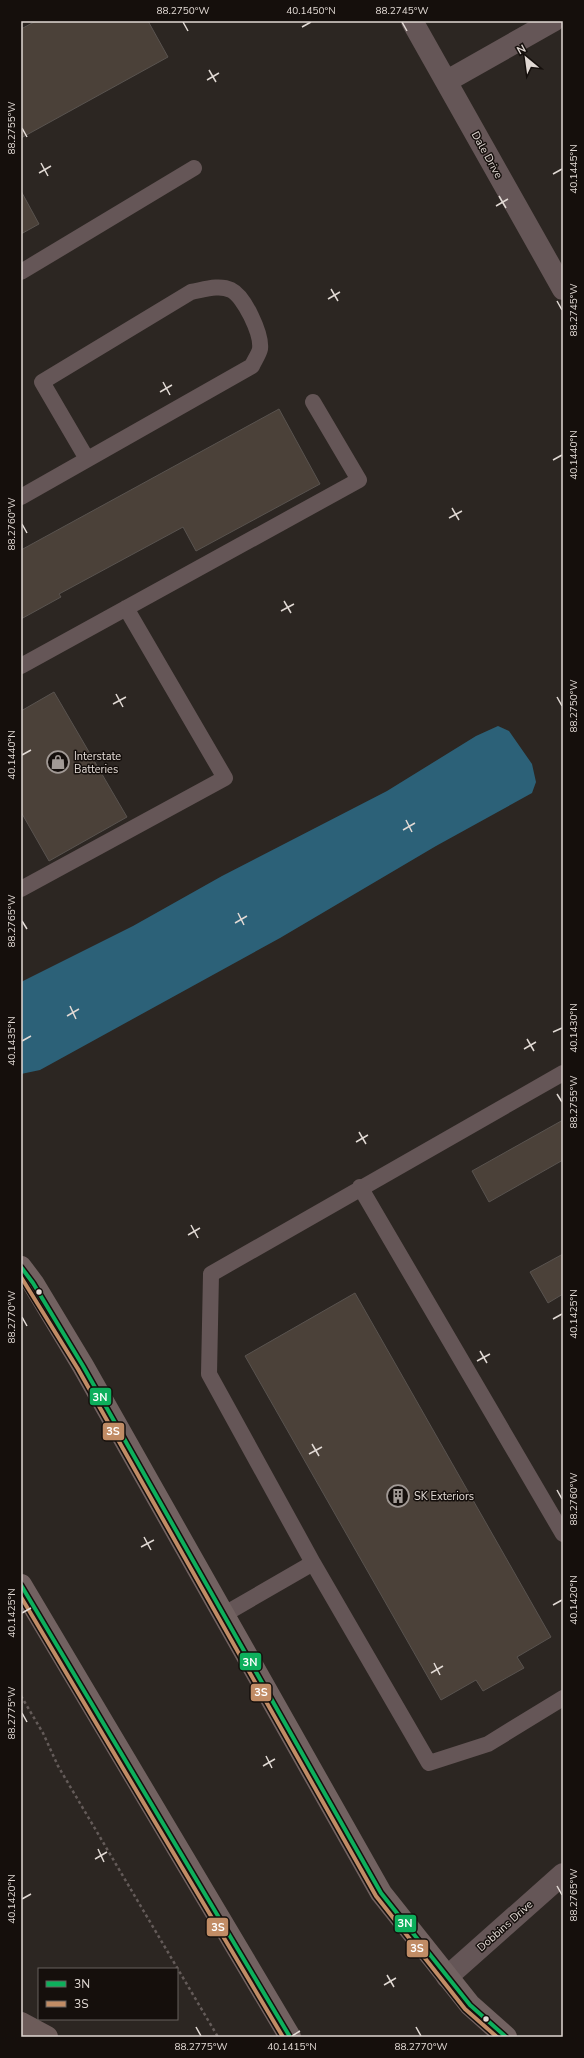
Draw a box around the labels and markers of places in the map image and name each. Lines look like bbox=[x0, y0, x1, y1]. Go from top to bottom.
shop icon: Interstate Batteries bbox=[45, 749, 71, 775]
place label: Interstate Batteries bbox=[74, 749, 121, 777]
unlabelled marker bbox=[34, 1287, 44, 1297]
building icon: SK Exteriors bbox=[385, 1483, 411, 1509]
place label: SK Exteriors bbox=[414, 1489, 474, 1504]
unlabelled marker bbox=[481, 2014, 491, 2024]

